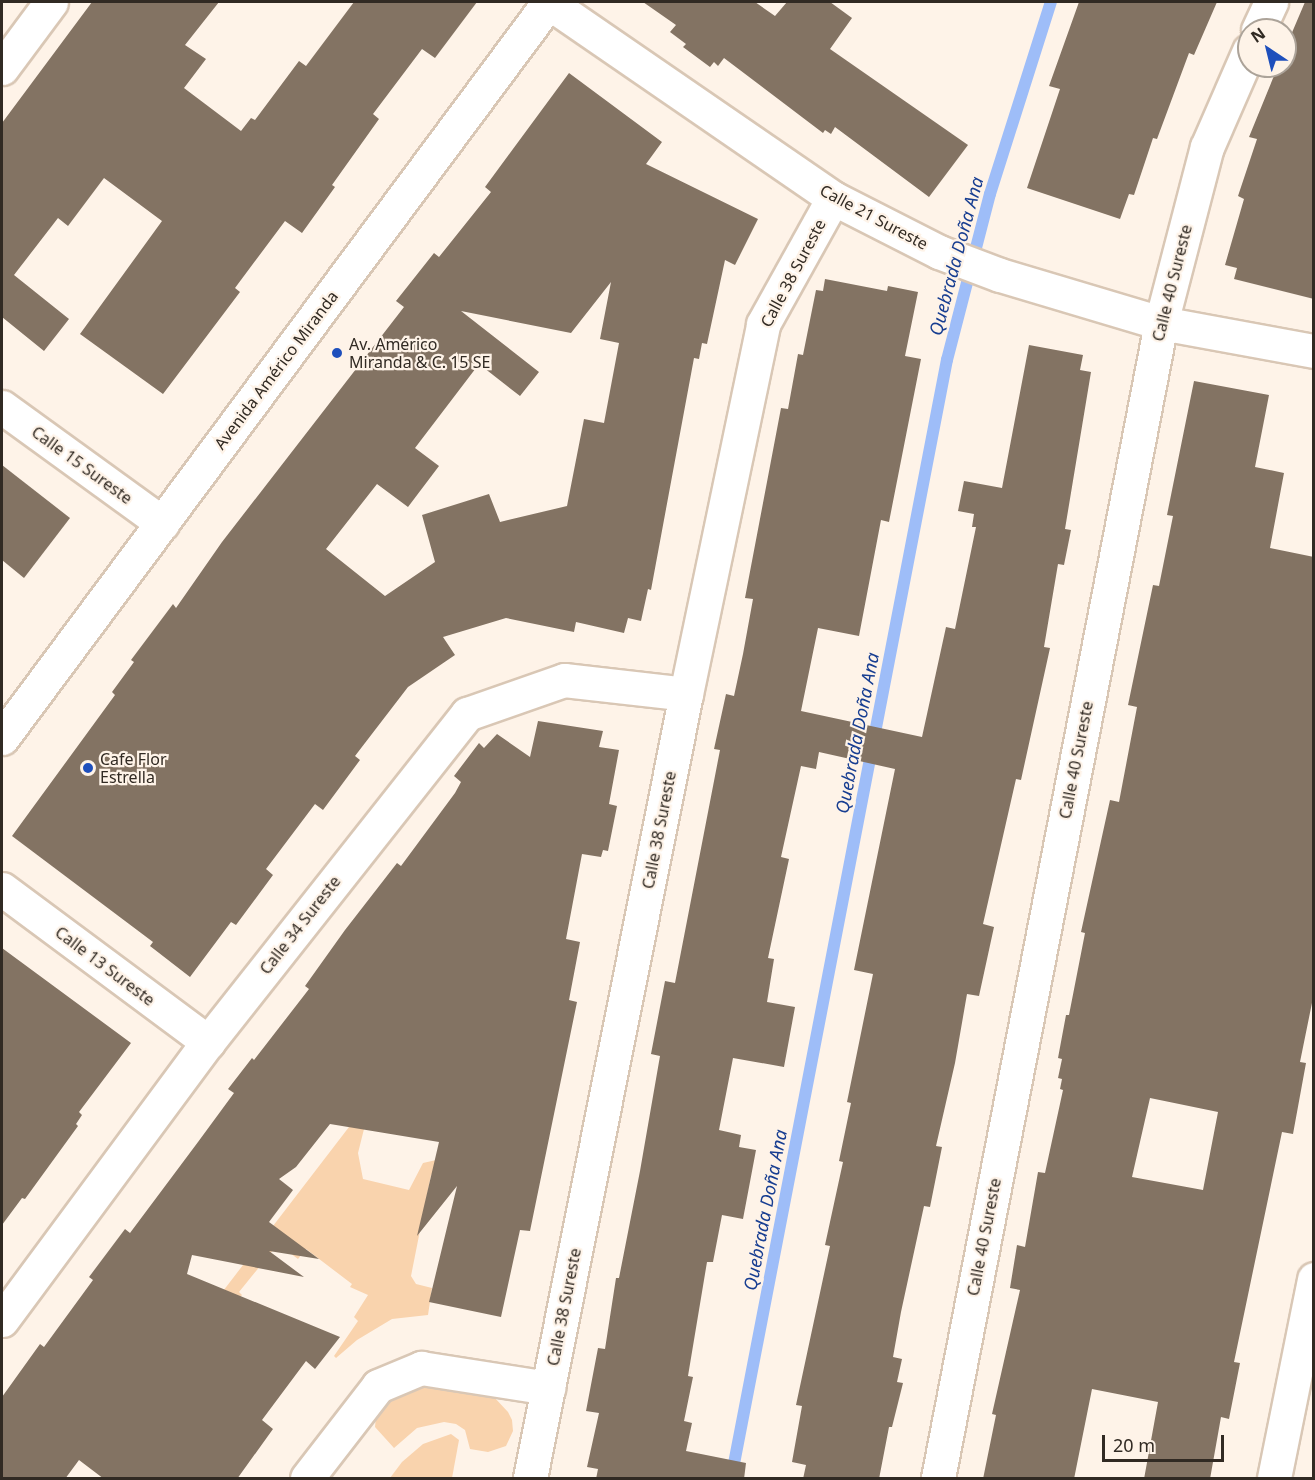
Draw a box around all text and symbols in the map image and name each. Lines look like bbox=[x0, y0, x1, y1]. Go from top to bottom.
north arrow bbox=[1237, 18, 1297, 78]
text: N bbox=[1246, 22, 1269, 48]
water label: Quebrada Doña Ana bbox=[924, 174, 988, 338]
street label: Calle 21 Sureste bbox=[817, 180, 931, 254]
street label: Calle 38 Sureste bbox=[756, 216, 830, 330]
street label: Calle 40 Sureste bbox=[1148, 223, 1196, 343]
street label: Avenida Américo Miranda bbox=[210, 287, 342, 453]
place label: Av. Américo Miranda & C. 15 SE bbox=[349, 334, 490, 372]
marker: Av. Américo Miranda & C. 15 SE bbox=[330, 346, 344, 360]
street label: Calle 15 Sureste bbox=[28, 422, 136, 508]
water label: Quebrada Doña Ana bbox=[831, 651, 883, 815]
street label: Calle 40 Sureste bbox=[1055, 700, 1097, 820]
place label: Cafe Flor Estrella bbox=[100, 749, 166, 787]
marker: Cafe Flor Estrella bbox=[81, 761, 95, 775]
street label: Calle 38 Sureste bbox=[638, 770, 680, 890]
street label: Calle 34 Sureste bbox=[256, 872, 344, 978]
street label: Calle 13 Sureste bbox=[52, 922, 158, 1010]
water label: Quebrada Doña Ana bbox=[739, 1128, 791, 1292]
street label: Calle 40 Sureste bbox=[963, 1177, 1005, 1297]
street label: Calle 38 Sureste bbox=[543, 1247, 585, 1367]
scale bar bbox=[1105, 1423, 1226, 1461]
text: 20 m bbox=[1113, 1433, 1155, 1457]

